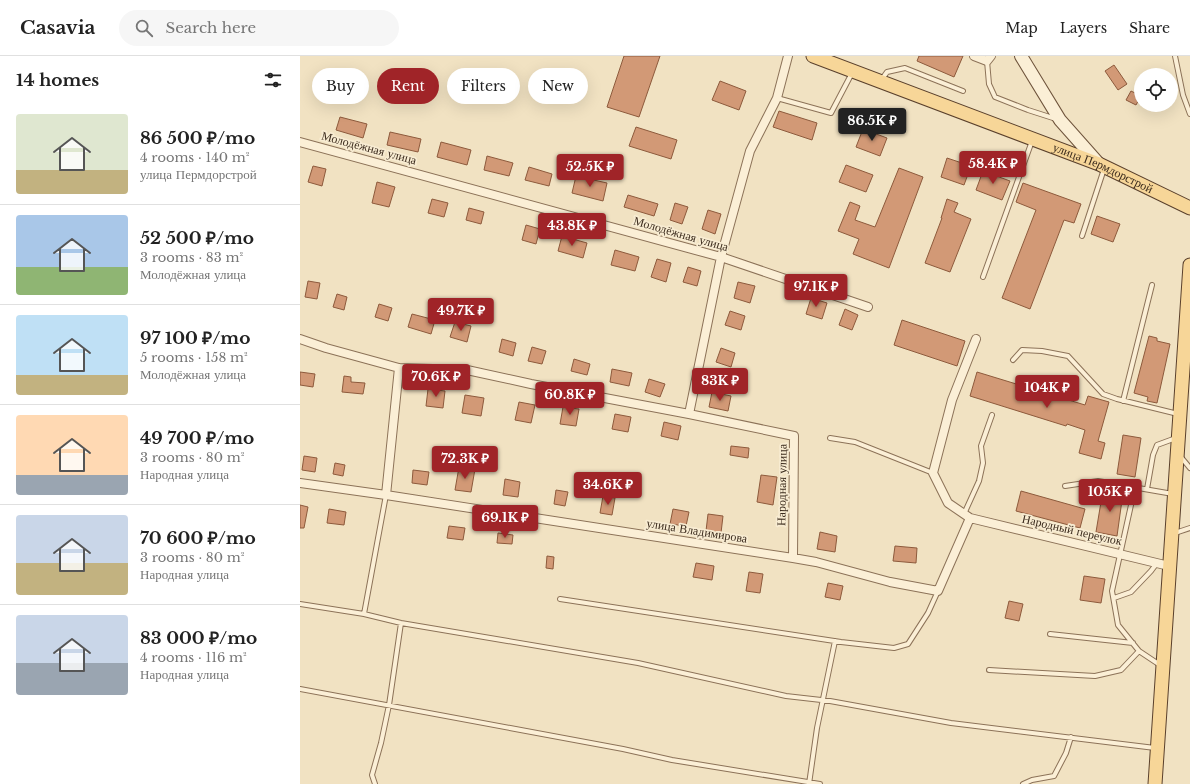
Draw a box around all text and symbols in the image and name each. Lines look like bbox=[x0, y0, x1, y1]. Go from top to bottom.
search box bbox=[119, 10, 399, 46]
text: Casavia bbox=[20, 16, 95, 39]
icon: search bbox=[133, 17, 155, 39]
text: Search here bbox=[165, 18, 256, 37]
text: Map bbox=[1005, 19, 1038, 37]
text: Layers bbox=[1060, 19, 1107, 37]
text: Share bbox=[1129, 19, 1170, 37]
chip: Buy bbox=[312, 68, 369, 104]
chip: Rent bbox=[377, 68, 439, 104]
chip: Filters bbox=[447, 68, 520, 104]
chip: New bbox=[528, 68, 588, 104]
map controls bbox=[1134, 68, 1178, 112]
button: locate bbox=[1134, 68, 1178, 112]
icon: filters bbox=[262, 69, 284, 91]
text: 14 homes bbox=[16, 70, 99, 91]
pin: 86.5K ₽ bbox=[835, 108, 909, 142]
text: 86.5K ₽ bbox=[847, 112, 897, 129]
text: 86 500 ₽/mo bbox=[140, 128, 255, 149]
street label: Молодёжная улица bbox=[320, 128, 419, 168]
icon: home bbox=[48, 130, 96, 178]
street label: улица Пермдорстрой bbox=[1051, 139, 1156, 196]
text: 4 rooms · 140 m² bbox=[140, 149, 250, 166]
pin: 58.4K ₽ bbox=[956, 151, 1030, 185]
pin: 52.5K ₽ bbox=[553, 154, 627, 188]
text: 58.4K ₽ bbox=[968, 155, 1018, 172]
text: 52.5K ₽ bbox=[566, 158, 614, 175]
text: улица Пермдорстрой bbox=[140, 166, 257, 183]
pin: 43.8K ₽ bbox=[535, 213, 609, 247]
street label: Молодёжная улица bbox=[632, 213, 731, 254]
text: 43.8K ₽ bbox=[547, 217, 597, 234]
text: 52 500 ₽/mo bbox=[140, 228, 254, 249]
icon: home bbox=[48, 231, 96, 279]
text: 3 rooms · 83 m² bbox=[140, 249, 243, 266]
text: Молодёжная улица bbox=[140, 266, 246, 283]
pin: 97.1K ₽ bbox=[779, 274, 853, 308]
text: 97.1K ₽ bbox=[793, 278, 839, 295]
pin: 49.7K ₽ bbox=[424, 298, 498, 332]
text: 49.7K ₽ bbox=[437, 302, 485, 319]
text: 97 100 ₽/mo bbox=[140, 328, 250, 349]
icon: home bbox=[48, 331, 96, 379]
text: 5 rooms · 158 m² bbox=[140, 349, 248, 366]
pin: 70.6K ₽ bbox=[399, 364, 473, 398]
text: Молодёжная улица bbox=[140, 366, 246, 383]
text: 70.6K ₽ bbox=[411, 368, 461, 385]
pin: 83K ₽ bbox=[692, 368, 748, 402]
text: 83K ₽ bbox=[701, 372, 739, 389]
pin: 104K ₽ bbox=[1014, 375, 1080, 409]
text: 104K ₽ bbox=[1024, 379, 1070, 396]
pin: 60.8K ₽ bbox=[533, 382, 607, 416]
text: 60.8K ₽ bbox=[544, 386, 596, 403]
text: 49 700 ₽/mo bbox=[140, 428, 254, 449]
icon: home bbox=[48, 431, 96, 479]
street label: Народная улица bbox=[773, 443, 790, 526]
pin: 72.3K ₽ bbox=[428, 446, 502, 480]
text: 3 rooms · 80 m² bbox=[140, 449, 244, 466]
text: 72.3K ₽ bbox=[441, 450, 489, 467]
text: Народная улица bbox=[140, 466, 229, 483]
pin: 34.6K ₽ bbox=[571, 472, 645, 506]
text: 34.6K ₽ bbox=[583, 476, 633, 493]
pin: 105K ₽ bbox=[1077, 479, 1143, 513]
text: 105K ₽ bbox=[1088, 483, 1132, 500]
pin: 69.1K ₽ bbox=[468, 505, 542, 539]
text: 69.1K ₽ bbox=[481, 509, 529, 526]
street label: Народный переулок bbox=[1021, 511, 1124, 548]
street label: улица Владимирова bbox=[646, 515, 749, 546]
text: 70 600 ₽/mo bbox=[140, 528, 256, 549]
icon: home bbox=[48, 531, 96, 579]
text: 3 rooms · 80 m² bbox=[140, 549, 244, 566]
text: Народная улица bbox=[140, 566, 229, 583]
text: 83 000 ₽/mo bbox=[140, 628, 257, 649]
icon: home bbox=[48, 631, 96, 679]
text: 4 rooms · 116 m² bbox=[140, 649, 247, 666]
text: Народная улица bbox=[140, 666, 229, 683]

